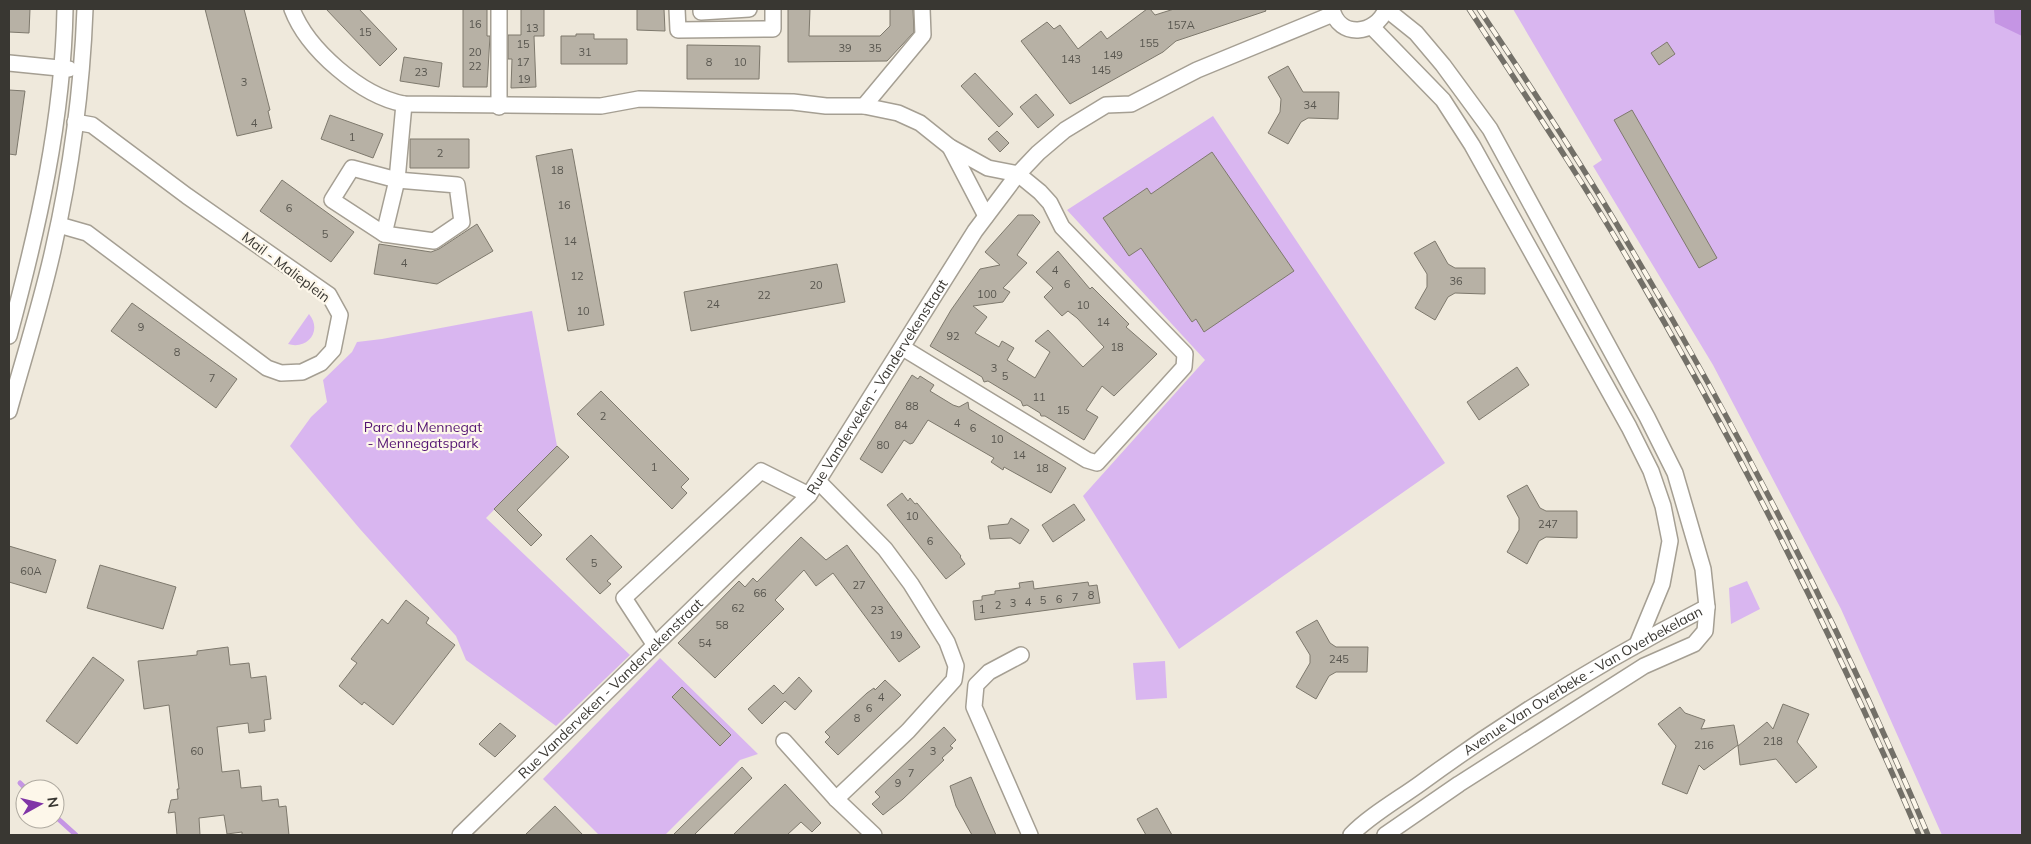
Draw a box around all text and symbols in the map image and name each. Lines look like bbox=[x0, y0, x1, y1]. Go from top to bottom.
house number: 16 bbox=[468, 17, 482, 31]
house number: 157A bbox=[1167, 18, 1195, 32]
house number: 13 bbox=[525, 21, 539, 35]
house number: 15 bbox=[358, 25, 372, 39]
house number: 155 bbox=[1139, 36, 1159, 50]
house number: 15 bbox=[516, 37, 530, 51]
house number: 39 bbox=[838, 41, 852, 55]
house number: 35 bbox=[868, 41, 882, 55]
house number: 20 bbox=[468, 45, 482, 59]
house number: 31 bbox=[578, 45, 592, 59]
house number: 149 bbox=[1103, 48, 1123, 62]
house number: 143 bbox=[1061, 52, 1081, 66]
house number: 17 bbox=[516, 55, 530, 69]
house number: 8 bbox=[706, 55, 713, 69]
house number: 10 bbox=[733, 55, 747, 69]
house number: 22 bbox=[468, 59, 482, 73]
house number: 145 bbox=[1091, 63, 1111, 77]
house number: 23 bbox=[414, 65, 428, 79]
house number: 19 bbox=[517, 72, 531, 86]
house number: 3 bbox=[241, 75, 247, 89]
house number: 34 bbox=[1303, 98, 1317, 112]
house number: 4 bbox=[251, 116, 258, 130]
house number: 1 bbox=[349, 130, 355, 144]
house number: 2 bbox=[437, 146, 444, 160]
house number: 18 bbox=[550, 163, 564, 177]
house number: 16 bbox=[557, 198, 571, 212]
house number: 6 bbox=[286, 201, 293, 215]
house number: 5 bbox=[322, 227, 329, 241]
street label: Mail - Malieplein bbox=[238, 228, 334, 306]
house number: 14 bbox=[563, 234, 577, 248]
house number: 4 bbox=[401, 256, 408, 270]
house number: 4 bbox=[1052, 263, 1059, 277]
house number: 12 bbox=[570, 269, 584, 283]
house number: 36 bbox=[1449, 274, 1463, 288]
street label: Rue Vanderveken - Vandervekenstraat bbox=[803, 276, 951, 498]
house number: 6 bbox=[1064, 277, 1071, 291]
house number: 20 bbox=[809, 278, 823, 292]
house number: 100 bbox=[977, 287, 997, 301]
house number: 22 bbox=[757, 288, 771, 302]
house number: 24 bbox=[706, 297, 720, 311]
house number: 10 bbox=[1076, 298, 1090, 312]
house number: 10 bbox=[576, 304, 590, 318]
house number: 14 bbox=[1096, 315, 1110, 329]
house number: 9 bbox=[138, 320, 144, 334]
house number: 92 bbox=[946, 329, 960, 343]
house number: 18 bbox=[1110, 340, 1124, 354]
house number: 8 bbox=[174, 345, 181, 359]
house number: 3 bbox=[991, 361, 997, 375]
house number: 5 bbox=[1002, 369, 1009, 383]
house number: 7 bbox=[209, 371, 215, 385]
house number: 11 bbox=[1032, 390, 1046, 404]
house number: 88 bbox=[905, 399, 919, 413]
house number: 15 bbox=[1056, 403, 1070, 417]
house number: 2 bbox=[600, 409, 607, 423]
house number: 4 bbox=[954, 416, 961, 430]
park label: Parc du Mennegat - Mennegatspark bbox=[364, 418, 482, 452]
house number: 84 bbox=[894, 418, 908, 432]
house number: 6 bbox=[970, 421, 977, 435]
house number: 10 bbox=[990, 432, 1004, 446]
house number: 80 bbox=[876, 438, 890, 452]
house number: 14 bbox=[1012, 448, 1026, 462]
house number: 1 bbox=[651, 460, 657, 474]
house number: 18 bbox=[1035, 461, 1049, 475]
house number: 10 bbox=[905, 509, 919, 523]
house number: 247 bbox=[1538, 517, 1558, 531]
house number: 6 bbox=[927, 534, 934, 548]
house number: 5 bbox=[591, 556, 598, 570]
house number: 60A bbox=[20, 564, 42, 578]
house number: 27 bbox=[852, 578, 866, 592]
house number: 66 bbox=[753, 586, 767, 600]
house number: 8 bbox=[1088, 588, 1095, 602]
house number: 7 bbox=[1072, 590, 1078, 604]
house number: 6 bbox=[1056, 592, 1063, 606]
house number: 5 bbox=[1040, 593, 1047, 607]
street label: Rue Vanderveken - Vandervekenstraat bbox=[514, 594, 707, 782]
house number: 4 bbox=[1025, 595, 1032, 609]
house number: 3 bbox=[1010, 596, 1016, 610]
house number: 2 bbox=[995, 598, 1002, 612]
house number: 62 bbox=[731, 601, 745, 615]
house number: 1 bbox=[979, 602, 985, 616]
street label: Avenue Van Overbeke - Van Overbekelaan bbox=[1460, 602, 1705, 759]
house number: 23 bbox=[870, 603, 884, 617]
house number: 58 bbox=[715, 618, 729, 632]
house number: 19 bbox=[889, 628, 903, 642]
house number: 54 bbox=[698, 636, 712, 650]
house number: 245 bbox=[1329, 652, 1349, 666]
house number: 4 bbox=[878, 690, 885, 704]
house number: 6 bbox=[866, 701, 873, 715]
house number: 8 bbox=[854, 711, 861, 725]
house number: 218 bbox=[1763, 734, 1783, 748]
house number: 216 bbox=[1694, 738, 1714, 752]
house number: 60 bbox=[190, 744, 204, 758]
house number: 3 bbox=[930, 744, 936, 758]
house number: 7 bbox=[908, 766, 914, 780]
house number: 9 bbox=[895, 776, 901, 790]
north arrow bbox=[15, 779, 65, 829]
text: N bbox=[43, 796, 63, 809]

